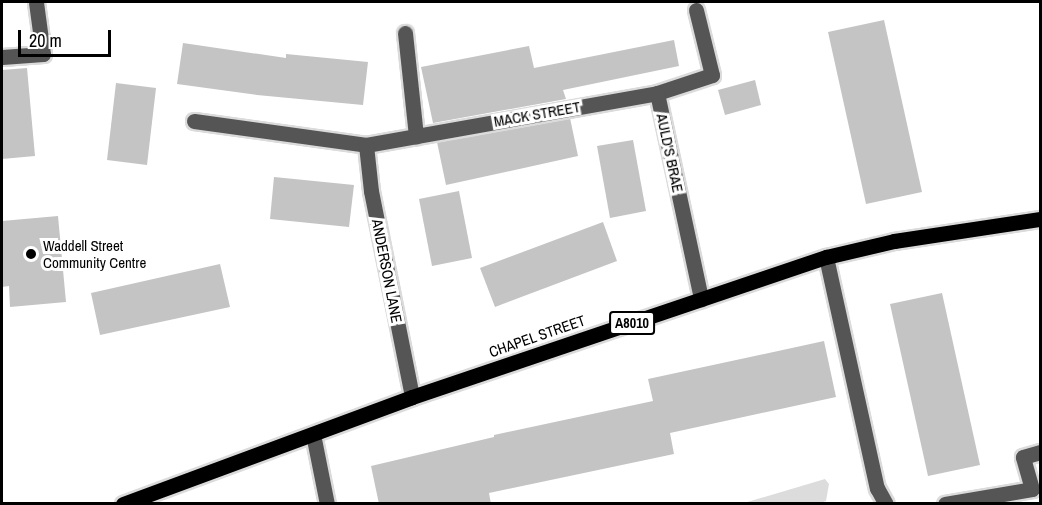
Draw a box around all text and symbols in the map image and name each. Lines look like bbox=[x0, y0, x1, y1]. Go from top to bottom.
scale bar bbox=[21, 18, 114, 56]
text: 20 m bbox=[29, 28, 62, 53]
street label: MACK STREET bbox=[492, 98, 582, 130]
street label: AULD'S BRAE bbox=[653, 112, 687, 194]
street label: ANDERSON LANE bbox=[368, 218, 406, 324]
place label: Waddell Street Community Centre bbox=[43, 236, 146, 271]
marker: Waddell Street Community Centre bbox=[24, 247, 38, 261]
street label: CHAPEL STREET bbox=[486, 311, 588, 361]
road number: A8010 bbox=[608, 312, 656, 334]

